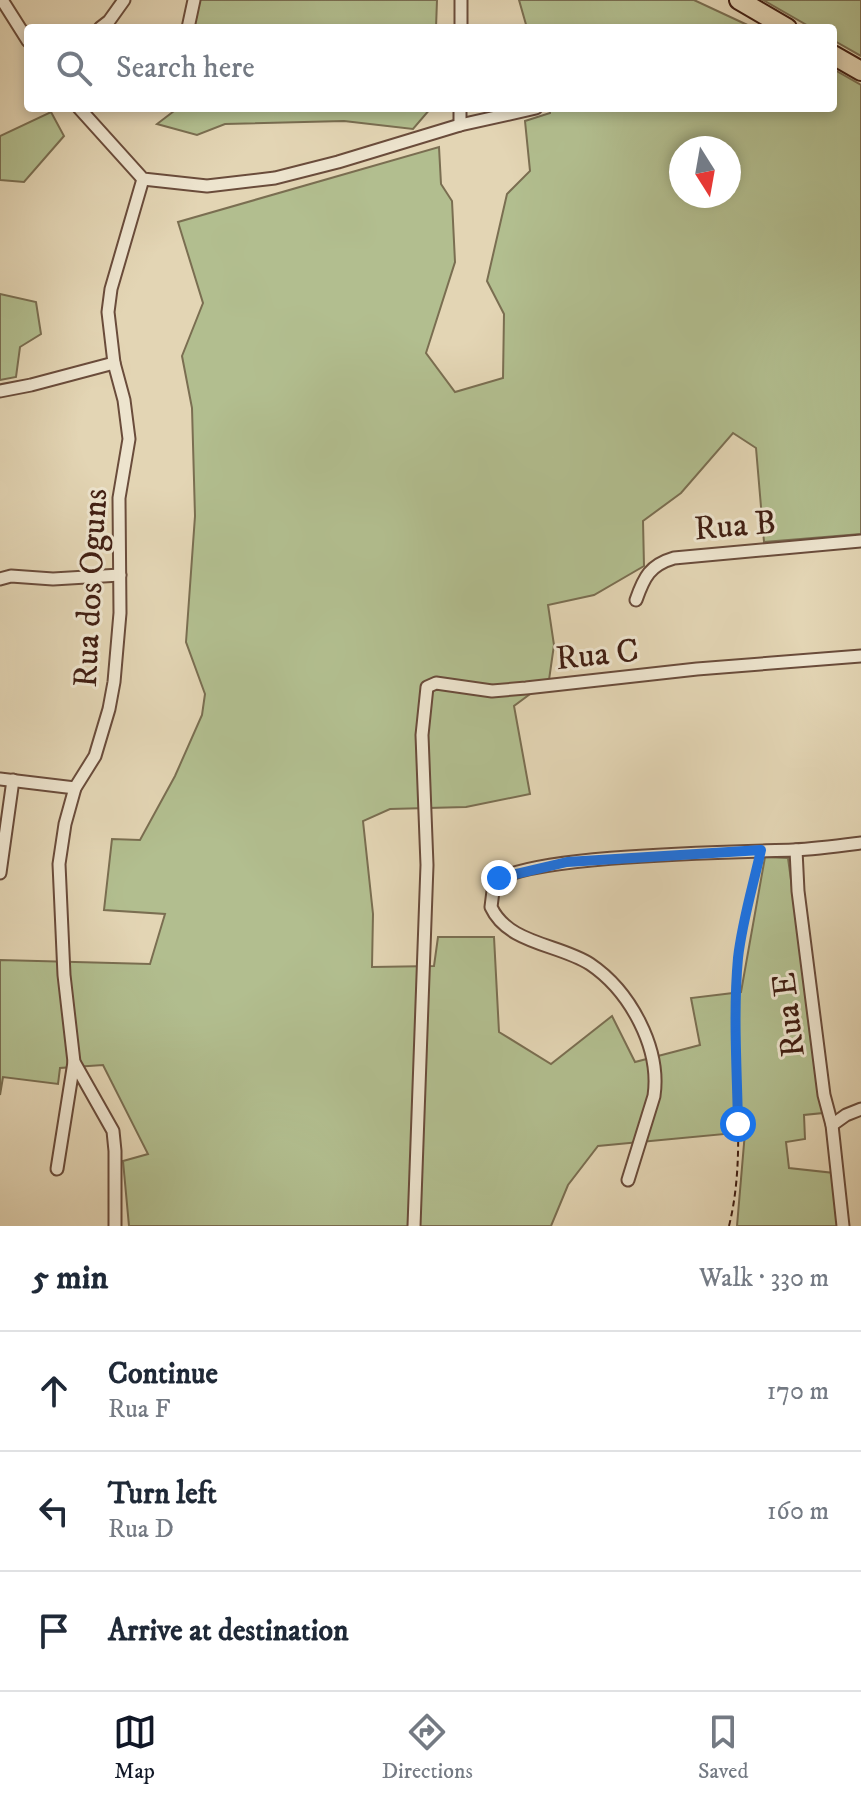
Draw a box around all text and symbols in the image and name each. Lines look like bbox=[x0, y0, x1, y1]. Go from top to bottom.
search box bbox=[24, 24, 837, 112]
icon: search bbox=[52, 46, 96, 90]
text: Search here bbox=[116, 50, 255, 87]
north arrow bbox=[669, 136, 741, 208]
street label: Rua dos Oguns bbox=[65, 488, 117, 689]
street label: Rua B bbox=[692, 501, 778, 550]
street label: Rua C bbox=[554, 630, 641, 680]
route end bbox=[481, 860, 517, 896]
street label: Rua E bbox=[763, 970, 815, 1059]
route start bbox=[720, 1106, 756, 1142]
text: 5 min bbox=[32, 1257, 108, 1299]
text: Walk · 330 m bbox=[699, 1262, 829, 1295]
text: Continue bbox=[108, 1356, 218, 1393]
icon: ahead bbox=[32, 1369, 76, 1413]
text: 170 m bbox=[767, 1375, 829, 1408]
text: Rua F bbox=[108, 1393, 170, 1426]
text: Turn left bbox=[108, 1476, 217, 1513]
icon: left bbox=[32, 1489, 76, 1533]
text: 160 m bbox=[767, 1495, 829, 1528]
text: Rua D bbox=[108, 1513, 174, 1546]
icon: arrive bbox=[32, 1609, 76, 1653]
text: Arrive at destination bbox=[108, 1613, 349, 1650]
tab: Map bbox=[113, 1710, 157, 1785]
tab: Directions bbox=[382, 1710, 473, 1785]
tab: Saved bbox=[698, 1710, 748, 1785]

